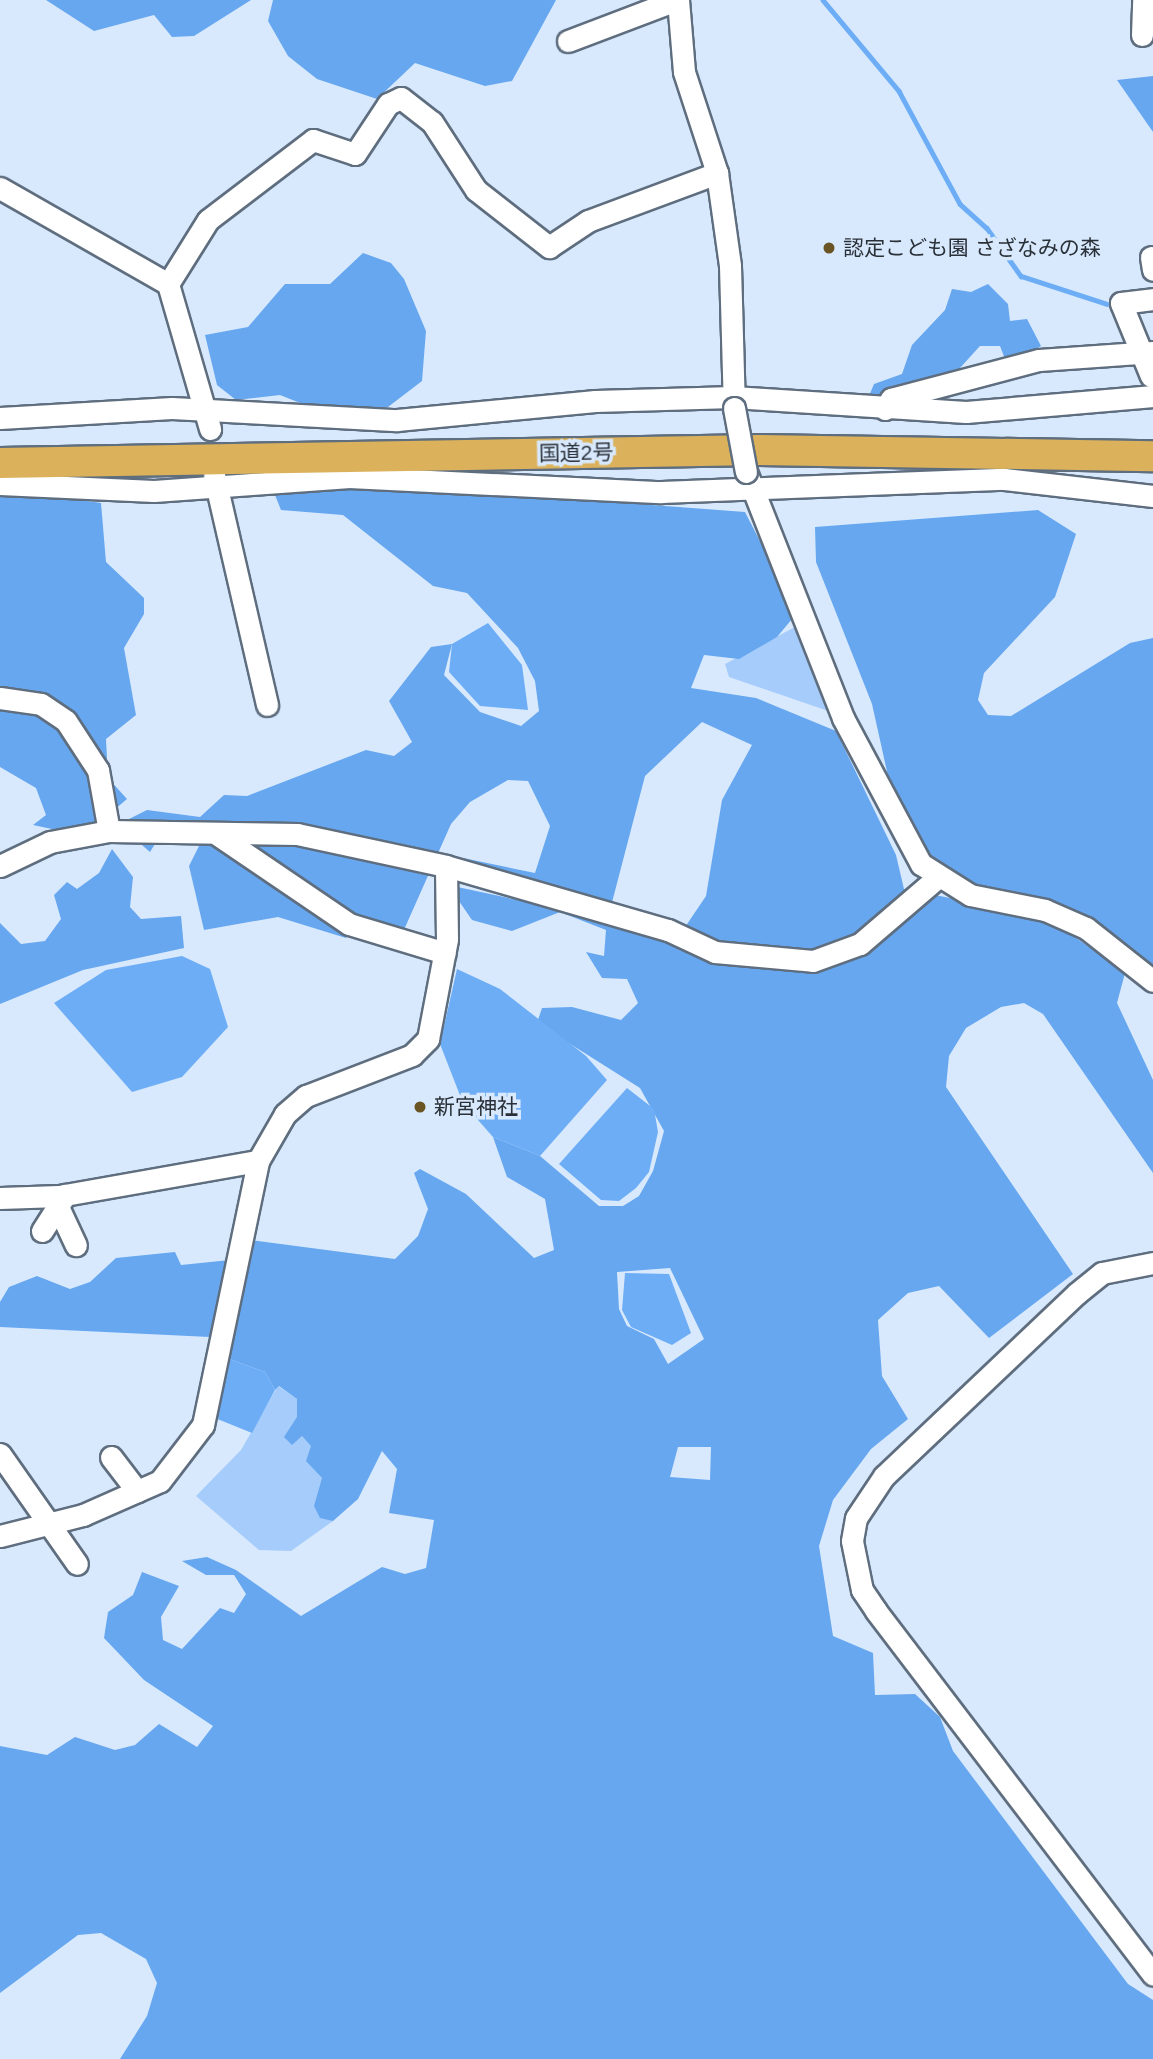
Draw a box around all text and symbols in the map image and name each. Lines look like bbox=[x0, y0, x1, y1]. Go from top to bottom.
place label: 認定こども園 さざなみの森 bbox=[843, 235, 1101, 261]
marker: 認定こども園 さざなみの森 bbox=[821, 240, 837, 256]
street label: 国道2号 bbox=[538, 440, 614, 466]
place label: 新宮神社 bbox=[434, 1094, 518, 1120]
marker: 新宮神社 bbox=[412, 1099, 428, 1115]

